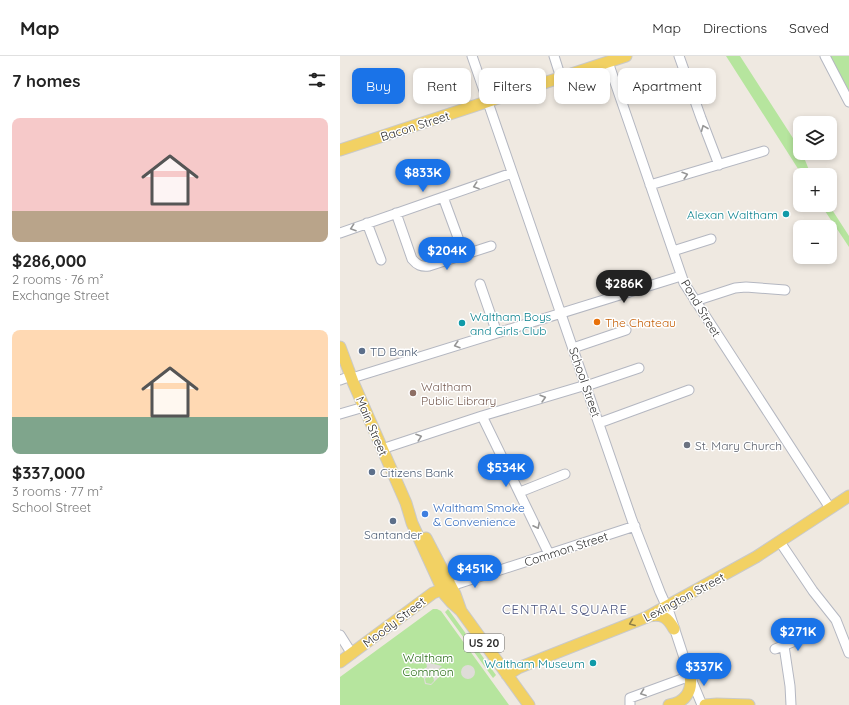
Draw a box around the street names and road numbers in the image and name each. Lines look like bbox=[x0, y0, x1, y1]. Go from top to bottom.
street label: Bacon Street bbox=[379, 108, 451, 144]
street label: Pond Street bbox=[678, 276, 724, 340]
street label: School Street bbox=[566, 345, 604, 419]
street label: Main Street bbox=[353, 394, 391, 458]
street label: Common Street bbox=[522, 528, 610, 570]
street label: Lexington Street bbox=[641, 569, 727, 625]
street label: Moody Street bbox=[360, 594, 428, 650]
road number: US 20 bbox=[464, 634, 504, 652]

